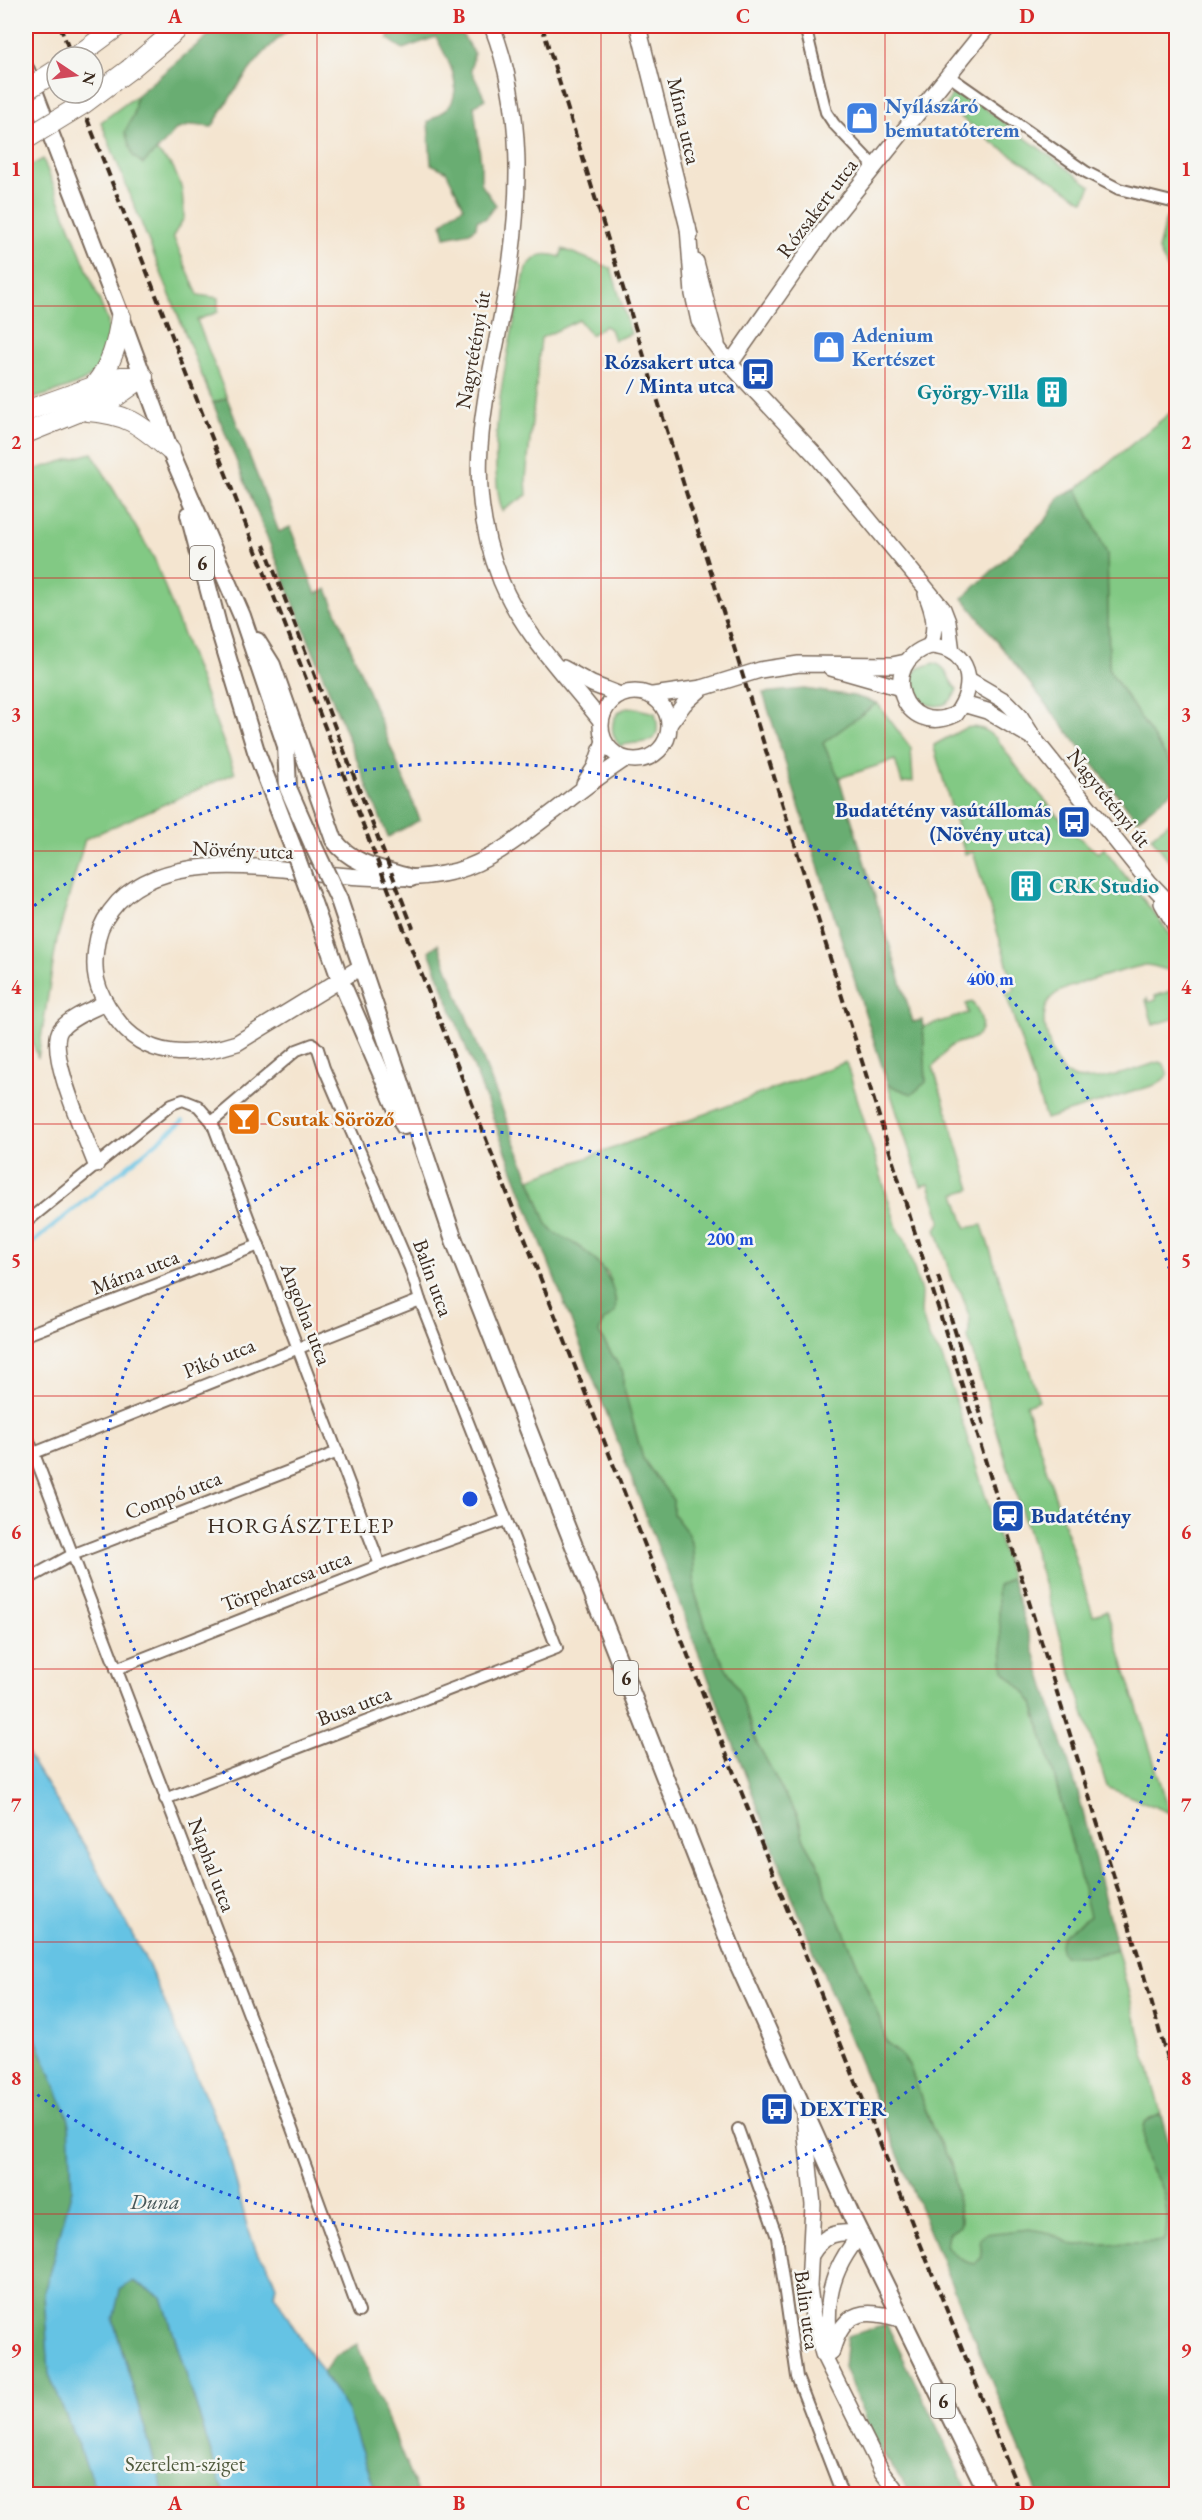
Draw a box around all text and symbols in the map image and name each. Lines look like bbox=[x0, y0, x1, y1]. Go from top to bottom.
text: A bbox=[167, 3, 183, 29]
text: B bbox=[453, 3, 465, 29]
text: C bbox=[736, 3, 750, 29]
text: D bbox=[1019, 3, 1035, 29]
north arrow bbox=[45, 45, 105, 105]
text: N bbox=[77, 70, 101, 87]
street label: Minta utca bbox=[661, 75, 708, 168]
place label: Nyílászáró bemutatóterem bbox=[885, 92, 1020, 143]
shop icon: Nyílászáró bemutatóterem bbox=[844, 100, 880, 136]
street label: Rózsakert utca bbox=[770, 152, 863, 263]
text: 1 bbox=[11, 156, 21, 182]
text: 1 bbox=[1181, 156, 1191, 182]
street label: Nagytétényi út bbox=[449, 288, 496, 411]
place label: Adenium Kertészet bbox=[851, 321, 935, 372]
shop icon: Adenium Kertészet bbox=[811, 329, 847, 365]
place label: Rózsakert utca / Minta utca bbox=[604, 348, 736, 399]
bus stop icon: Rózsakert utca / Minta utca bbox=[740, 356, 776, 392]
building icon: György-Villa bbox=[1034, 374, 1070, 410]
place label: György-Villa bbox=[917, 378, 1030, 405]
text: 2 bbox=[11, 429, 22, 455]
text: 2 bbox=[1181, 429, 1192, 455]
road number: 6 bbox=[190, 546, 214, 580]
text: 3 bbox=[11, 701, 21, 727]
text: 3 bbox=[1181, 701, 1191, 727]
street label: Nagytétényi út bbox=[1061, 743, 1158, 853]
place label: Budatétény vasútállomás (Növény utca) bbox=[835, 796, 1051, 847]
bus stop icon: Budatétény vasútállomás (Növény utca) bbox=[1056, 804, 1092, 840]
street label: Növény utca bbox=[192, 834, 295, 865]
building icon: CRK Studio bbox=[1008, 868, 1044, 904]
place label: CRK Studio bbox=[1049, 872, 1159, 899]
text: 400 m bbox=[966, 967, 1014, 990]
text: 4 bbox=[11, 974, 22, 1000]
text: 4 bbox=[1181, 974, 1192, 1000]
bar icon: Csutak Söröző bbox=[226, 1101, 262, 1137]
place label: Csutak Söröző bbox=[267, 1105, 395, 1132]
text: 200 m bbox=[706, 1227, 754, 1250]
street label: Balin utca bbox=[407, 1235, 460, 1321]
street label: Márna utca bbox=[87, 1242, 183, 1301]
text: 5 bbox=[11, 1247, 21, 1273]
text: 5 bbox=[1181, 1247, 1191, 1273]
street label: Angolna utca bbox=[274, 1258, 339, 1370]
street label: Pikó utca bbox=[179, 1331, 259, 1384]
street label: Compó utca bbox=[121, 1464, 226, 1525]
centre of rings bbox=[460, 1489, 480, 1509]
station icon: Budatétény bbox=[990, 1498, 1026, 1534]
place label: Budatétény bbox=[1031, 1502, 1132, 1529]
district label: HORGÁSZTELEP bbox=[207, 1511, 395, 1540]
text: 6 bbox=[11, 1519, 22, 1545]
text: 6 bbox=[1181, 1519, 1192, 1545]
street label: Törpeharcsa utca bbox=[217, 1543, 355, 1618]
road number: 6 bbox=[614, 1661, 638, 1695]
street label: Busa utca bbox=[313, 1679, 395, 1732]
text: 7 bbox=[11, 1792, 22, 1818]
text: 7 bbox=[1181, 1792, 1192, 1818]
street label: Naphal utca bbox=[182, 1814, 243, 1916]
text: 8 bbox=[11, 2065, 21, 2091]
text: 8 bbox=[1181, 2065, 1191, 2091]
bus stop icon: DEXTER bbox=[759, 2091, 795, 2127]
place label: DEXTER bbox=[800, 2095, 888, 2122]
water label: Duna bbox=[129, 2187, 180, 2216]
street label: Balin utca bbox=[789, 2268, 827, 2352]
text: 9 bbox=[11, 2337, 22, 2363]
text: 9 bbox=[1181, 2337, 1192, 2363]
road number: 6 bbox=[931, 2384, 955, 2418]
park label: Szerelem-sziget bbox=[125, 2450, 245, 2477]
text: A bbox=[167, 2490, 183, 2516]
text: B bbox=[453, 2490, 465, 2516]
text: C bbox=[736, 2490, 750, 2516]
text: D bbox=[1019, 2490, 1035, 2516]

